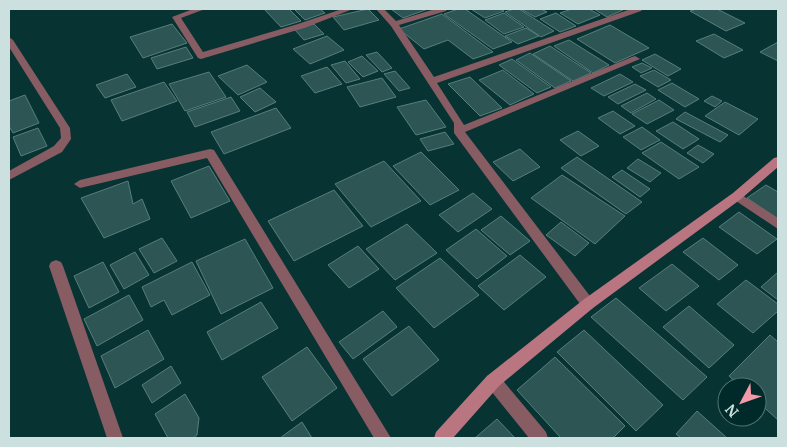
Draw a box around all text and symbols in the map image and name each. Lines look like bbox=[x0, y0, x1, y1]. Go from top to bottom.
north arrow bbox=[717, 377, 767, 427]
text: N bbox=[722, 400, 743, 421]

